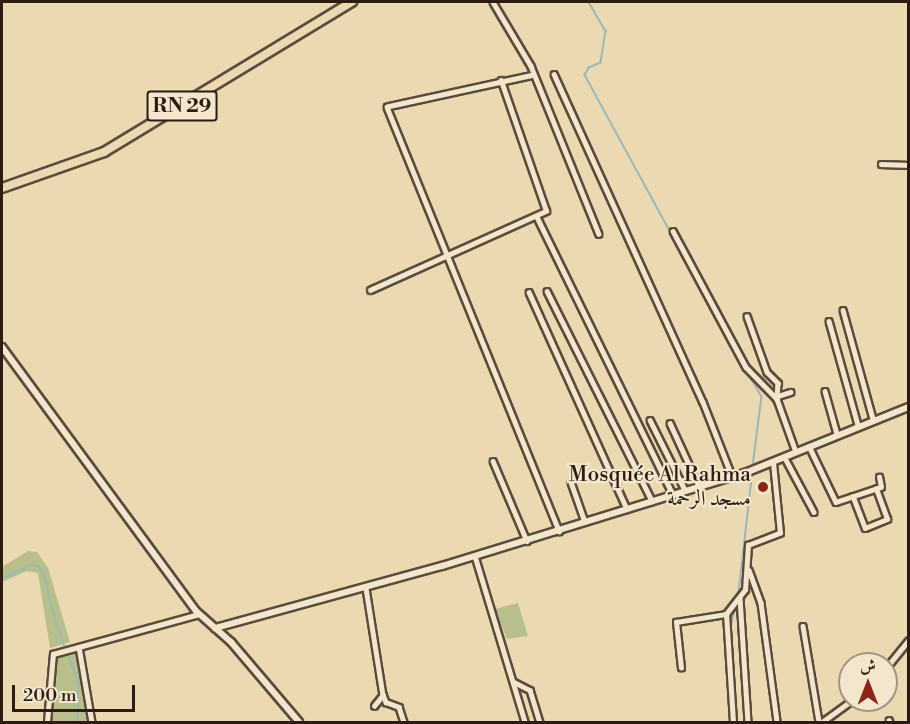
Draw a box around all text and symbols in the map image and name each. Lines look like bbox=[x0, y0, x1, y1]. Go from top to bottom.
road number: RN 29 bbox=[146, 89, 218, 123]
place label: Mosquée Al Rahma مسجد الرحمة bbox=[569, 462, 751, 512]
marker: Mosquée Al Rahma مسجد الرحمة bbox=[756, 480, 770, 494]
north arrow bbox=[838, 652, 898, 712]
text: ش bbox=[860, 656, 876, 676]
scale bar bbox=[15, 673, 138, 711]
text: 200 m bbox=[23, 684, 77, 707]

